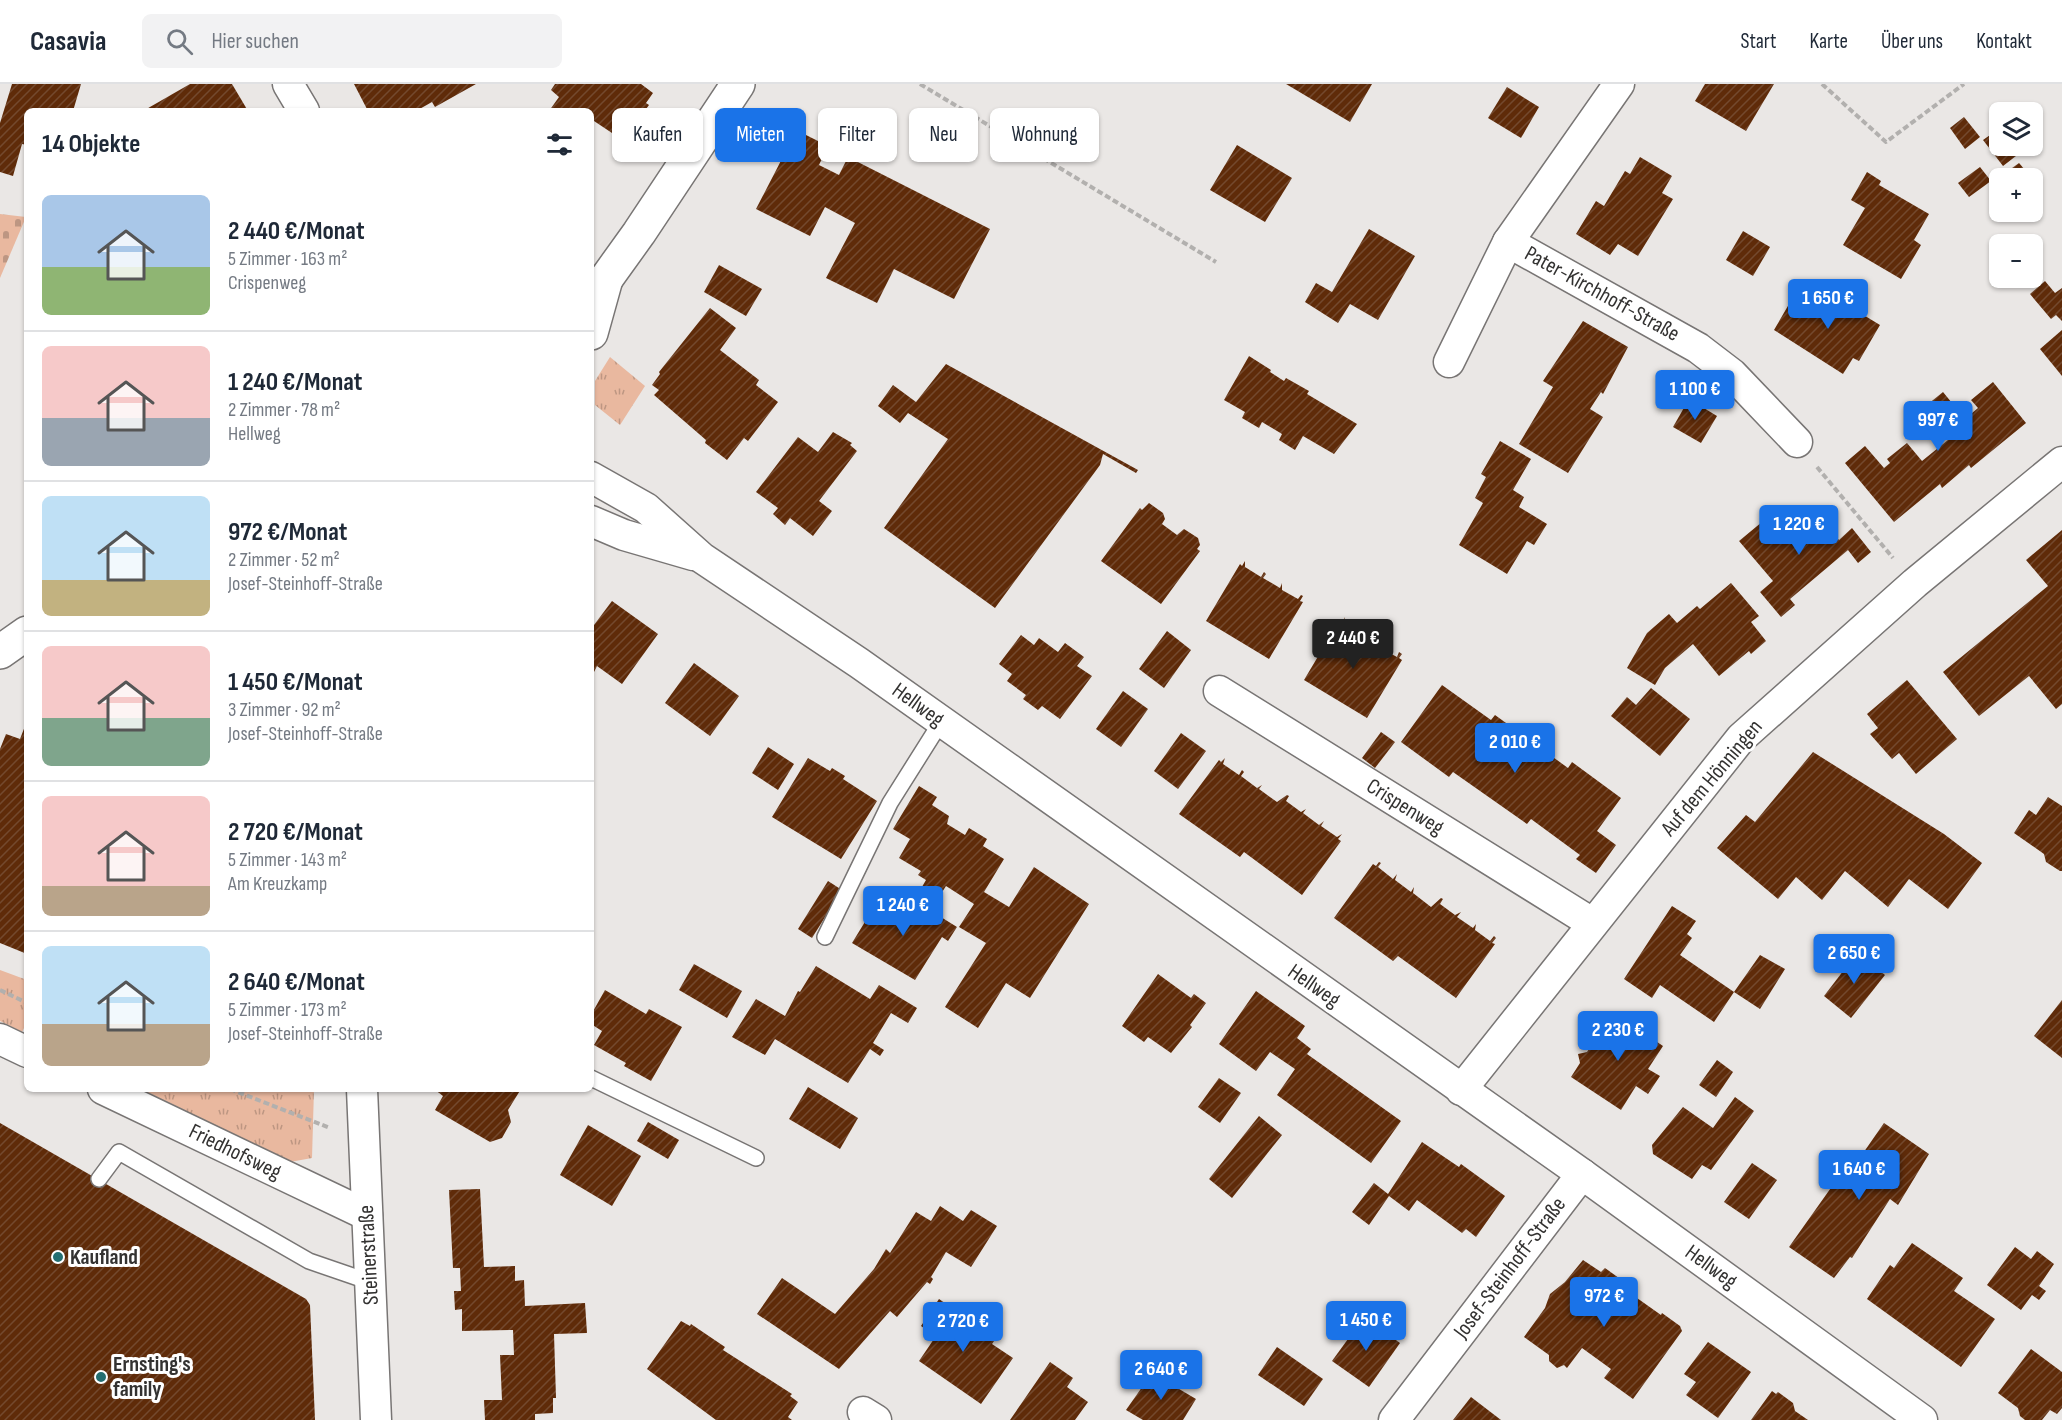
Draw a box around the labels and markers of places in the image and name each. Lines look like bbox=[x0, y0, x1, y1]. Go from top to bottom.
pin: 1 650 € bbox=[1773, 279, 1883, 330]
pin: 1 100 € bbox=[1640, 370, 1750, 421]
pin: 997 € bbox=[1896, 401, 1980, 452]
pin: 1 220 € bbox=[1744, 505, 1854, 556]
pin: 2 440 € bbox=[1298, 619, 1408, 670]
pin: 2 010 € bbox=[1460, 723, 1570, 774]
pin: 1 240 € bbox=[848, 886, 958, 937]
pin: 2 650 € bbox=[1799, 934, 1909, 985]
pin: 2 230 € bbox=[1563, 1011, 1673, 1062]
pin: 1 640 € bbox=[1804, 1150, 1914, 1201]
place label: Kaufland bbox=[70, 1244, 138, 1271]
marker: Kaufland bbox=[51, 1250, 65, 1264]
pin: 972 € bbox=[1562, 1277, 1646, 1328]
pin: 1 450 € bbox=[1311, 1301, 1421, 1352]
pin: 2 720 € bbox=[908, 1302, 1018, 1353]
pin: 2 640 € bbox=[1106, 1350, 1216, 1401]
place label: Ernsting's family bbox=[113, 1351, 191, 1403]
marker: Ernsting's family bbox=[94, 1370, 108, 1384]

